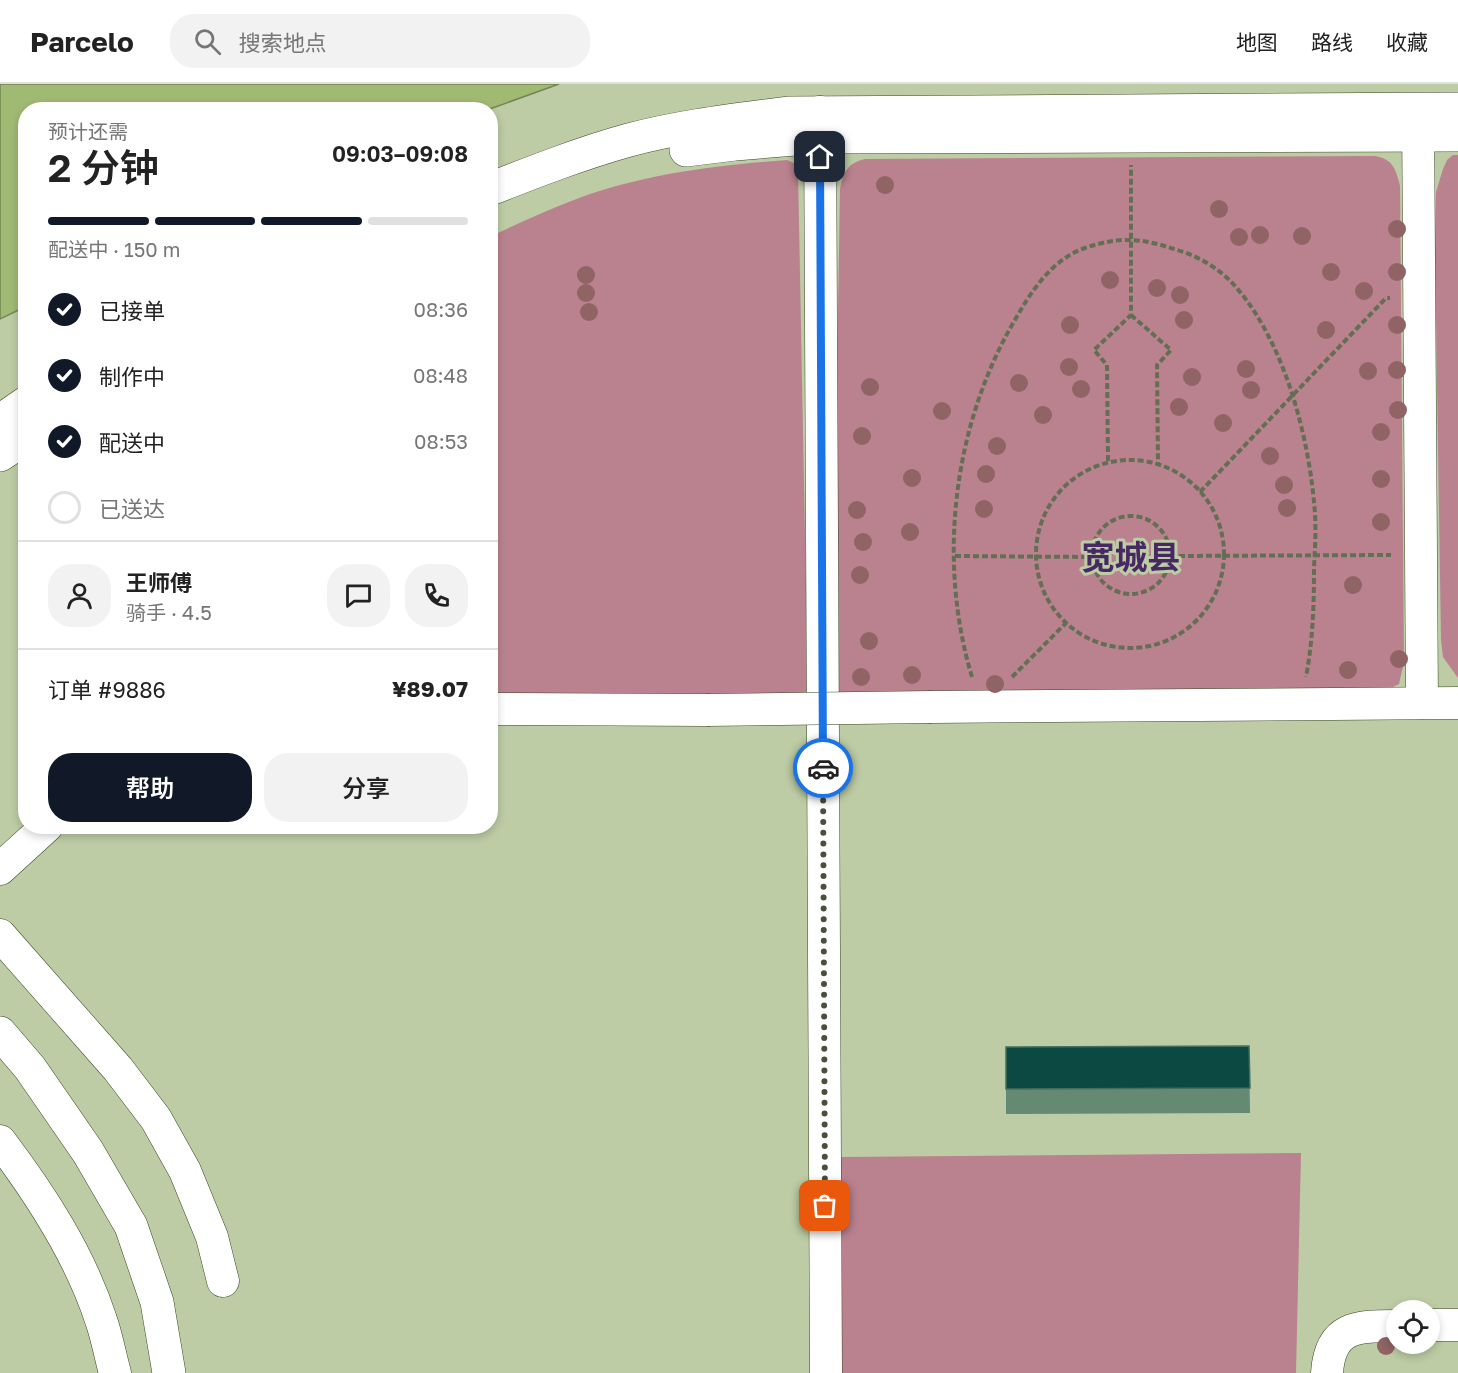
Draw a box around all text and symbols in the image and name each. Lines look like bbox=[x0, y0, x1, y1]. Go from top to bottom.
search box bbox=[170, 14, 590, 68]
text: Parcelo bbox=[30, 25, 134, 58]
icon: search bbox=[191, 25, 224, 58]
text: 搜索地点 bbox=[239, 29, 327, 56]
text: 地图 bbox=[1236, 29, 1278, 55]
text: 路线 bbox=[1311, 29, 1353, 55]
text: 收藏 bbox=[1386, 29, 1428, 55]
text: 预计还需 bbox=[48, 119, 128, 143]
pin bbox=[794, 131, 845, 182]
text: 09:03–09:08 bbox=[332, 140, 468, 167]
icon: home bbox=[803, 140, 836, 173]
text: 2 分钟 bbox=[48, 144, 159, 191]
text: 配送中 · 150 m bbox=[48, 237, 180, 261]
icon: check bbox=[48, 293, 81, 326]
text: 已接单 bbox=[99, 297, 165, 324]
text: 08:36 bbox=[414, 297, 468, 321]
icon: check bbox=[48, 359, 81, 392]
text: 制作中 bbox=[99, 363, 165, 390]
text: 08:48 bbox=[413, 363, 468, 387]
icon: check bbox=[48, 425, 81, 458]
text: 配送中 bbox=[99, 429, 165, 456]
text: 08:53 bbox=[414, 429, 468, 453]
text: 已送达 bbox=[99, 495, 165, 522]
district label: 宽城县 bbox=[1082, 537, 1181, 576]
button: person bbox=[48, 564, 111, 627]
button: chat bbox=[327, 564, 390, 627]
button: phone bbox=[405, 564, 468, 627]
text: 王师傅 bbox=[126, 569, 192, 596]
text: 骑手 · 4.5 bbox=[126, 600, 212, 624]
text: ¥89.07 bbox=[392, 675, 468, 702]
text: 订单 #9886 bbox=[48, 676, 166, 703]
courier bbox=[793, 738, 853, 798]
icon: car bbox=[807, 752, 840, 785]
button: 帮助 bbox=[48, 753, 252, 822]
button: 分享 bbox=[264, 753, 468, 822]
pin bbox=[799, 1180, 850, 1231]
icon: bag bbox=[808, 1189, 841, 1222]
map controls bbox=[1386, 1300, 1440, 1354]
button: locate bbox=[1386, 1300, 1440, 1354]

